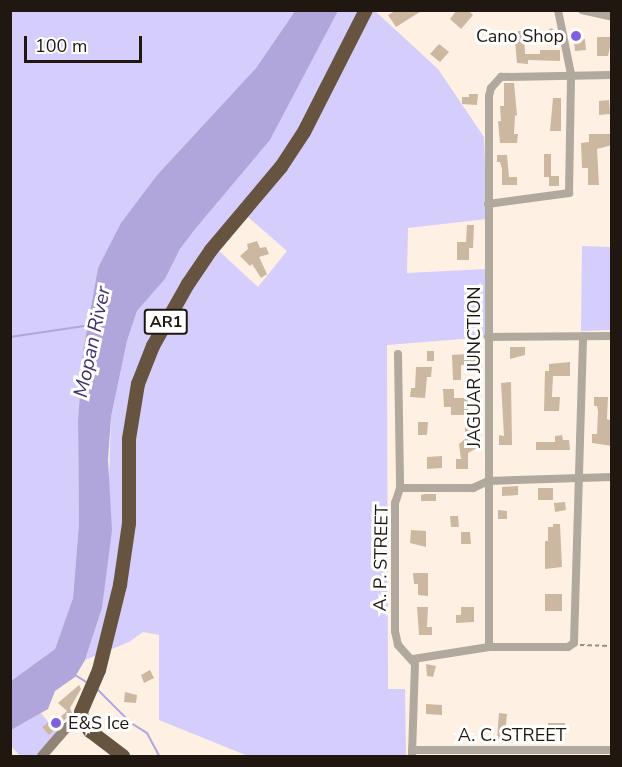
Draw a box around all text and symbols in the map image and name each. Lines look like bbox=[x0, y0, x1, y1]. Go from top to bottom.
scale bar bbox=[27, 24, 146, 62]
place label: Cano Shop bbox=[476, 25, 564, 47]
marker: Cano Shop bbox=[569, 29, 583, 43]
text: 100 m bbox=[35, 34, 87, 58]
water label: Mopan River bbox=[69, 284, 115, 400]
street label: JAGUAR JUNCTION bbox=[463, 286, 485, 448]
road number: AR1 bbox=[144, 309, 188, 335]
street label: A. P. STREET bbox=[369, 504, 393, 612]
place label: E&S Ice bbox=[68, 712, 129, 734]
marker: E&S Ice bbox=[49, 716, 63, 730]
street label: A. C. STREET bbox=[458, 724, 566, 746]

